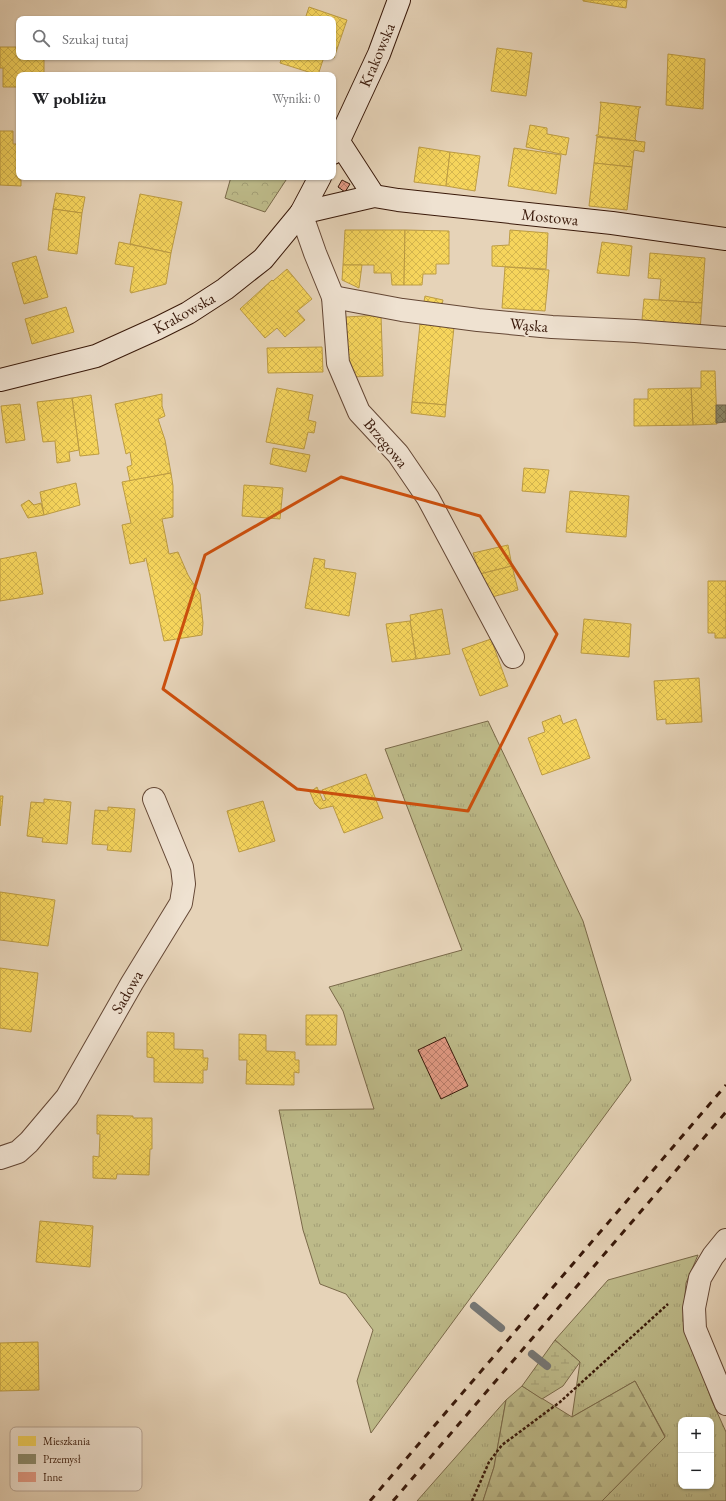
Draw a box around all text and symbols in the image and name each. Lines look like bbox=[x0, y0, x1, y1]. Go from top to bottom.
search box bbox=[16, 16, 336, 60]
street label: Krakowska bbox=[354, 19, 400, 90]
icon: search bbox=[30, 27, 52, 49]
text: Szukaj tutaj bbox=[62, 29, 128, 48]
text: W pobliżu bbox=[32, 87, 106, 109]
text: Wyniki: 0 bbox=[272, 90, 320, 107]
street label: Mostowa bbox=[521, 204, 580, 230]
street label: Krakowska bbox=[149, 287, 219, 339]
street label: Wąska bbox=[509, 313, 550, 337]
street label: Brzegowa bbox=[359, 414, 413, 473]
street label: Sadowa bbox=[106, 966, 148, 1017]
map controls bbox=[678, 1417, 714, 1489]
button: + bbox=[678, 1417, 714, 1453]
legend bbox=[10, 1427, 142, 1491]
text: Mieszkania bbox=[43, 1434, 91, 1448]
text: Przemysł bbox=[43, 1452, 81, 1466]
button: − bbox=[678, 1453, 714, 1489]
text: Inne bbox=[43, 1470, 63, 1484]

